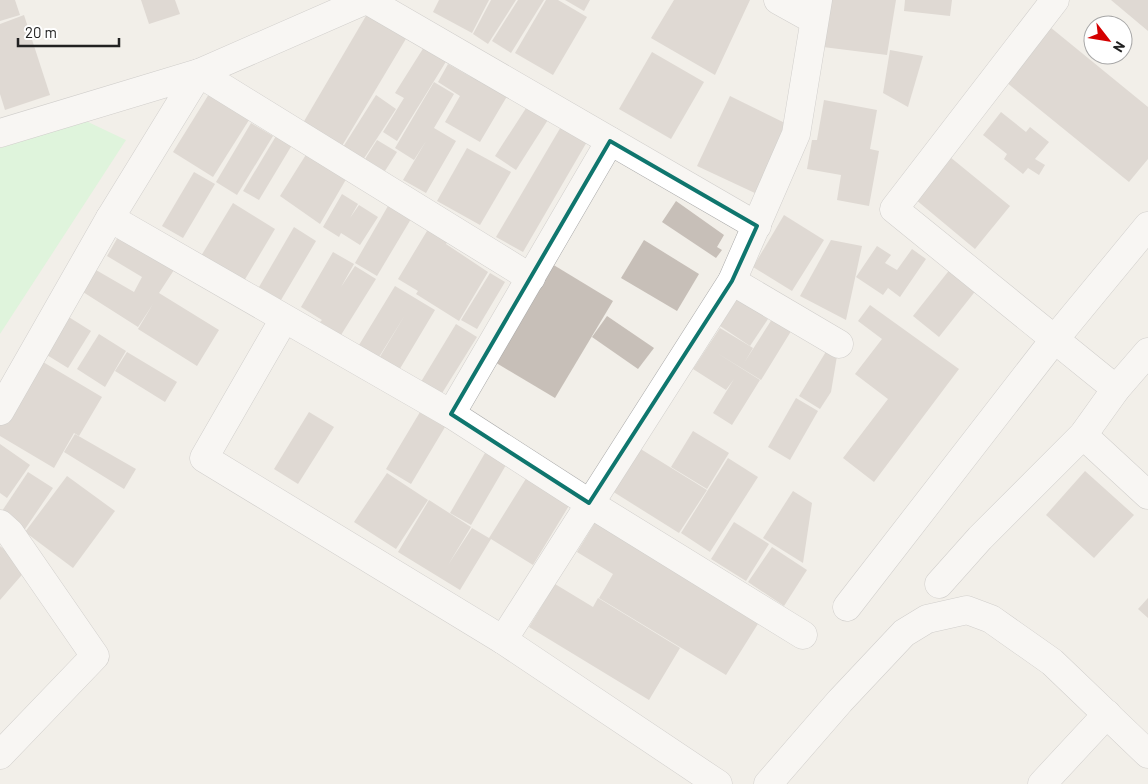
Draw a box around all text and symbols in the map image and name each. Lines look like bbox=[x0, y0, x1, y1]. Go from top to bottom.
scale bar bbox=[18, 15, 119, 47]
north arrow bbox=[1083, 15, 1133, 65]
text: 20 m bbox=[25, 23, 57, 41]
text: N bbox=[1110, 39, 1129, 55]

